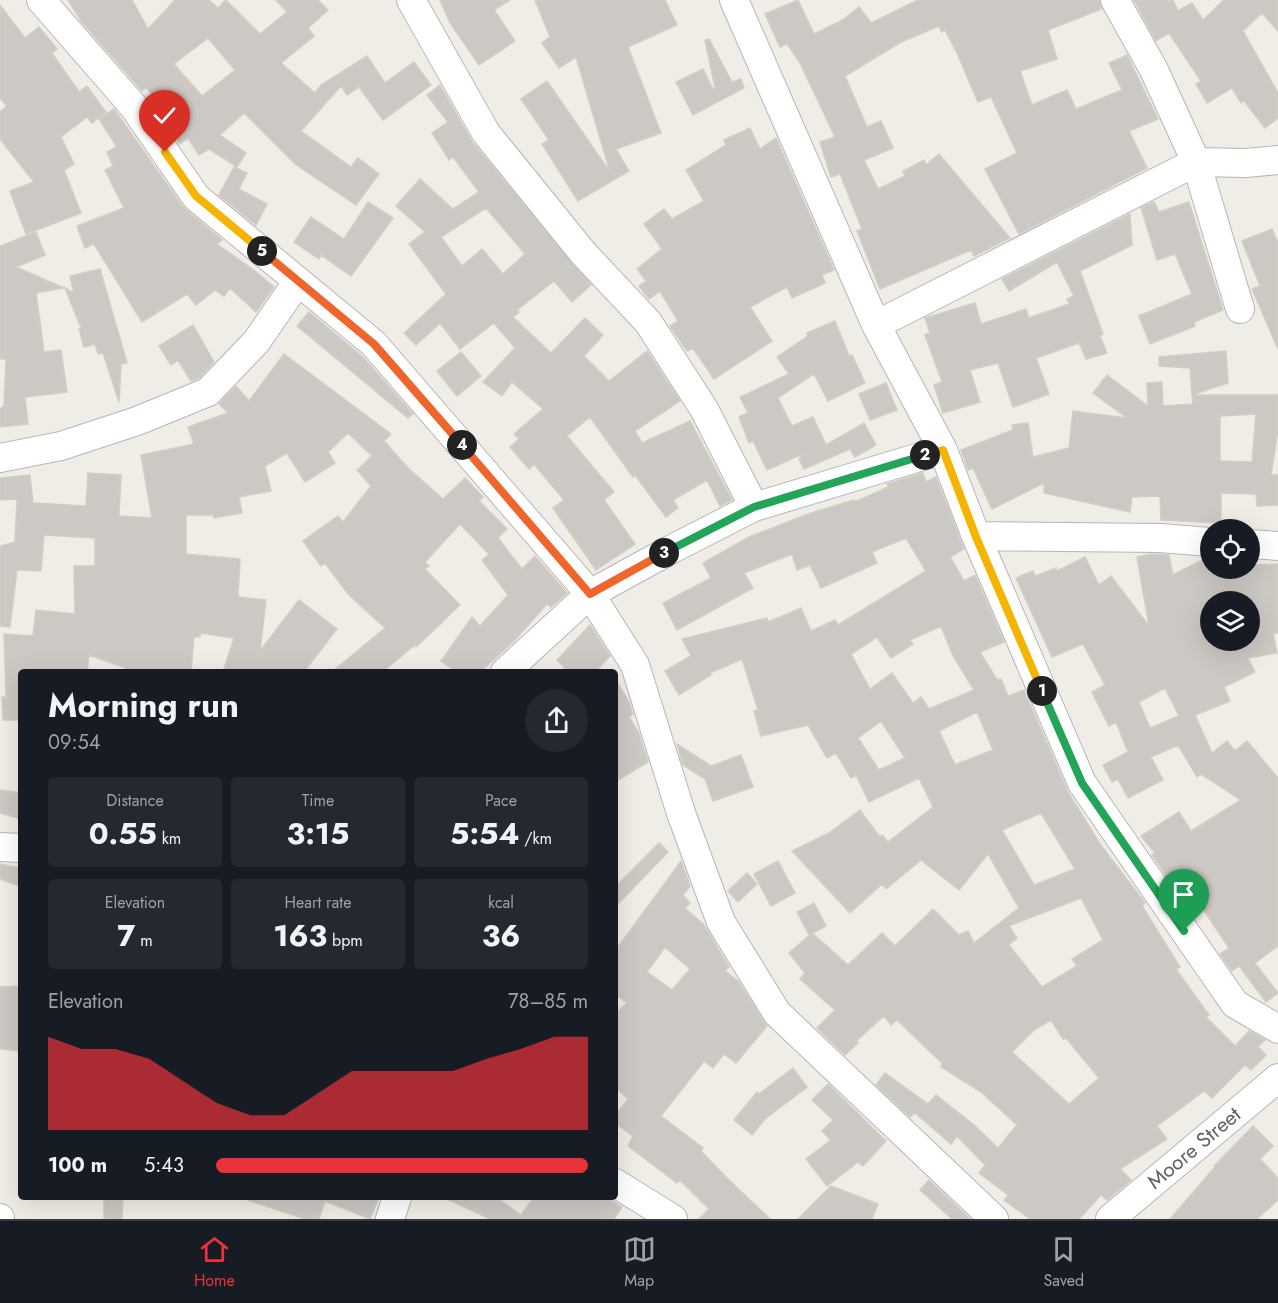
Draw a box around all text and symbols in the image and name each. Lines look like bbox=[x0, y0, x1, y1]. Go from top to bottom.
pin bbox=[139, 90, 190, 152]
icon: check bbox=[148, 99, 181, 132]
pin: 5 bbox=[247, 236, 277, 266]
text: 5 bbox=[257, 239, 267, 262]
pin: 4 bbox=[447, 430, 477, 460]
text: 4 bbox=[456, 433, 468, 456]
pin: 2 bbox=[910, 440, 940, 470]
text: 2 bbox=[920, 443, 930, 466]
map controls bbox=[1200, 519, 1260, 651]
button: locate bbox=[1200, 519, 1260, 579]
pin: 3 bbox=[649, 538, 679, 568]
text: 3 bbox=[659, 541, 669, 564]
button: layers bbox=[1200, 591, 1260, 651]
pin: 1 bbox=[1027, 676, 1057, 706]
text: 1 bbox=[1038, 679, 1046, 702]
text: Morning run bbox=[48, 682, 239, 729]
button: share bbox=[525, 689, 588, 752]
text: 09:54 bbox=[48, 728, 100, 757]
text: Distance bbox=[106, 789, 164, 812]
text: Time bbox=[302, 789, 334, 812]
text: Pace bbox=[485, 789, 517, 812]
text: 0.55 bbox=[89, 812, 157, 855]
text: 3:15 bbox=[287, 812, 349, 855]
text: 5:54 bbox=[450, 812, 519, 855]
text: km bbox=[157, 827, 181, 850]
text: /km bbox=[519, 827, 552, 850]
pin bbox=[1158, 869, 1209, 931]
icon: arrive bbox=[1167, 878, 1200, 911]
text: Elevation bbox=[105, 891, 165, 914]
text: Heart rate bbox=[285, 891, 351, 914]
text: kcal bbox=[488, 891, 514, 914]
text: 7 bbox=[117, 914, 135, 957]
text: 163 bbox=[273, 914, 327, 957]
text: 36 bbox=[482, 914, 520, 957]
text: m bbox=[135, 929, 153, 952]
text: bpm bbox=[327, 929, 363, 952]
text: Elevation bbox=[48, 987, 123, 1016]
text: 78–85 m bbox=[508, 987, 588, 1016]
street label: Moore Street bbox=[1141, 1100, 1247, 1196]
text: 100 m bbox=[48, 1151, 107, 1180]
text: 5:43 bbox=[144, 1151, 184, 1180]
tab: Home bbox=[194, 1233, 235, 1292]
tab: Map bbox=[623, 1233, 656, 1292]
tab: Saved bbox=[1044, 1233, 1084, 1292]

